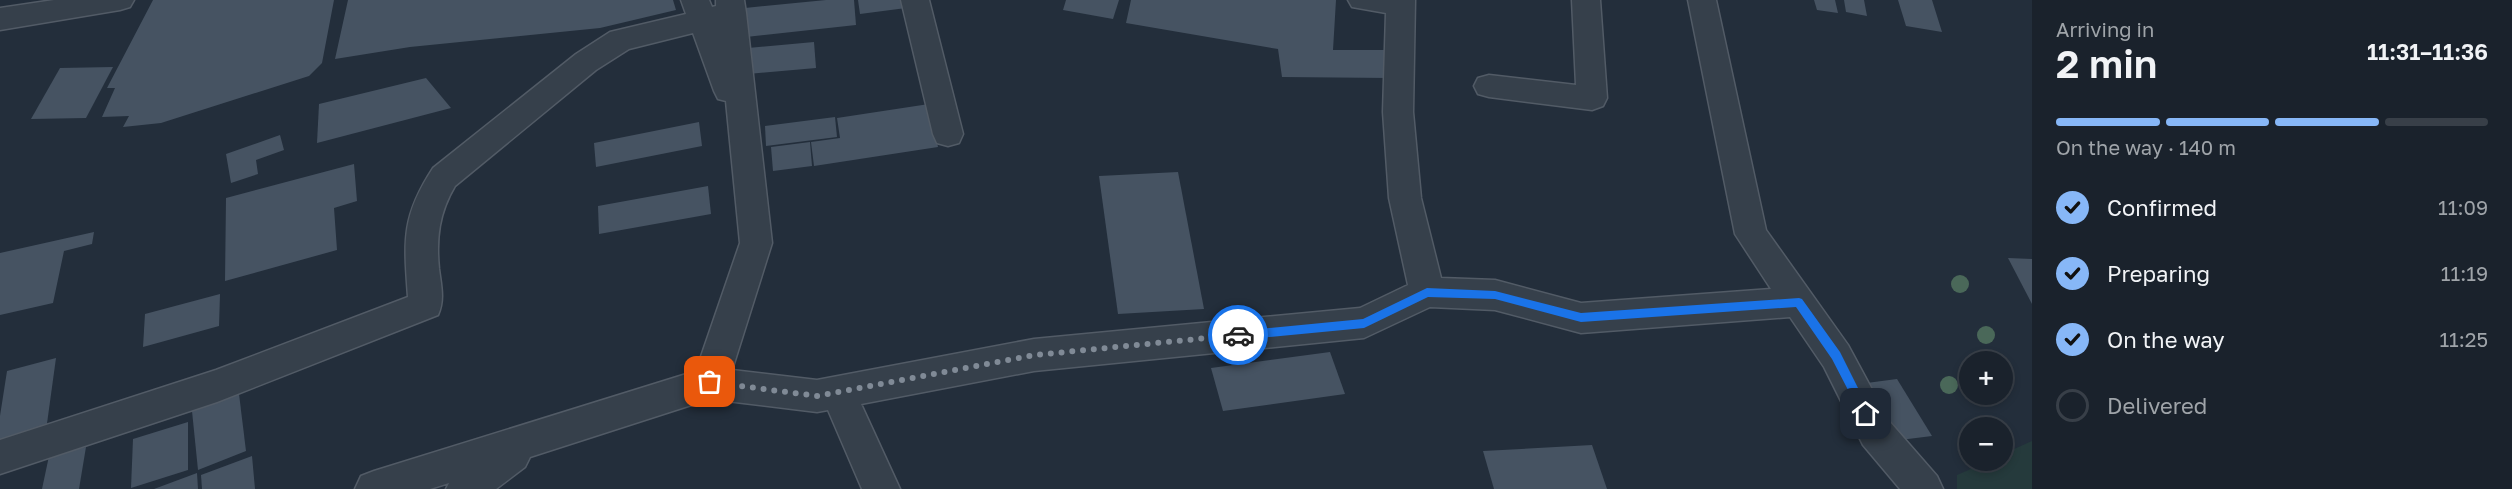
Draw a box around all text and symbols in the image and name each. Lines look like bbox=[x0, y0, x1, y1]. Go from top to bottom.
text: Arriving in bbox=[2056, 17, 2154, 41]
text: 11:31–11:36 bbox=[2367, 38, 2488, 65]
text: 2 min bbox=[2056, 40, 2157, 87]
text: On the way · 140 m bbox=[2056, 135, 2236, 159]
icon: check bbox=[2056, 191, 2089, 224]
text: Confirmed bbox=[2107, 194, 2217, 221]
text: 11:09 bbox=[2438, 195, 2488, 219]
icon: check bbox=[2056, 257, 2089, 290]
text: Preparing bbox=[2107, 260, 2210, 287]
text: 11:19 bbox=[2441, 261, 2488, 285]
courier bbox=[1208, 305, 1268, 365]
icon: car bbox=[1222, 319, 1255, 352]
icon: check bbox=[2056, 323, 2089, 356]
text: On the way bbox=[2107, 326, 2225, 353]
text: 11:25 bbox=[2439, 327, 2488, 351]
map controls bbox=[1959, 351, 2013, 471]
button: + bbox=[1959, 351, 2013, 405]
pin bbox=[684, 356, 735, 407]
icon: bag bbox=[693, 365, 726, 398]
pin bbox=[1840, 388, 1891, 439]
text: Delivered bbox=[2107, 392, 2207, 419]
icon: home bbox=[1849, 397, 1882, 430]
button: − bbox=[1959, 417, 2013, 471]

